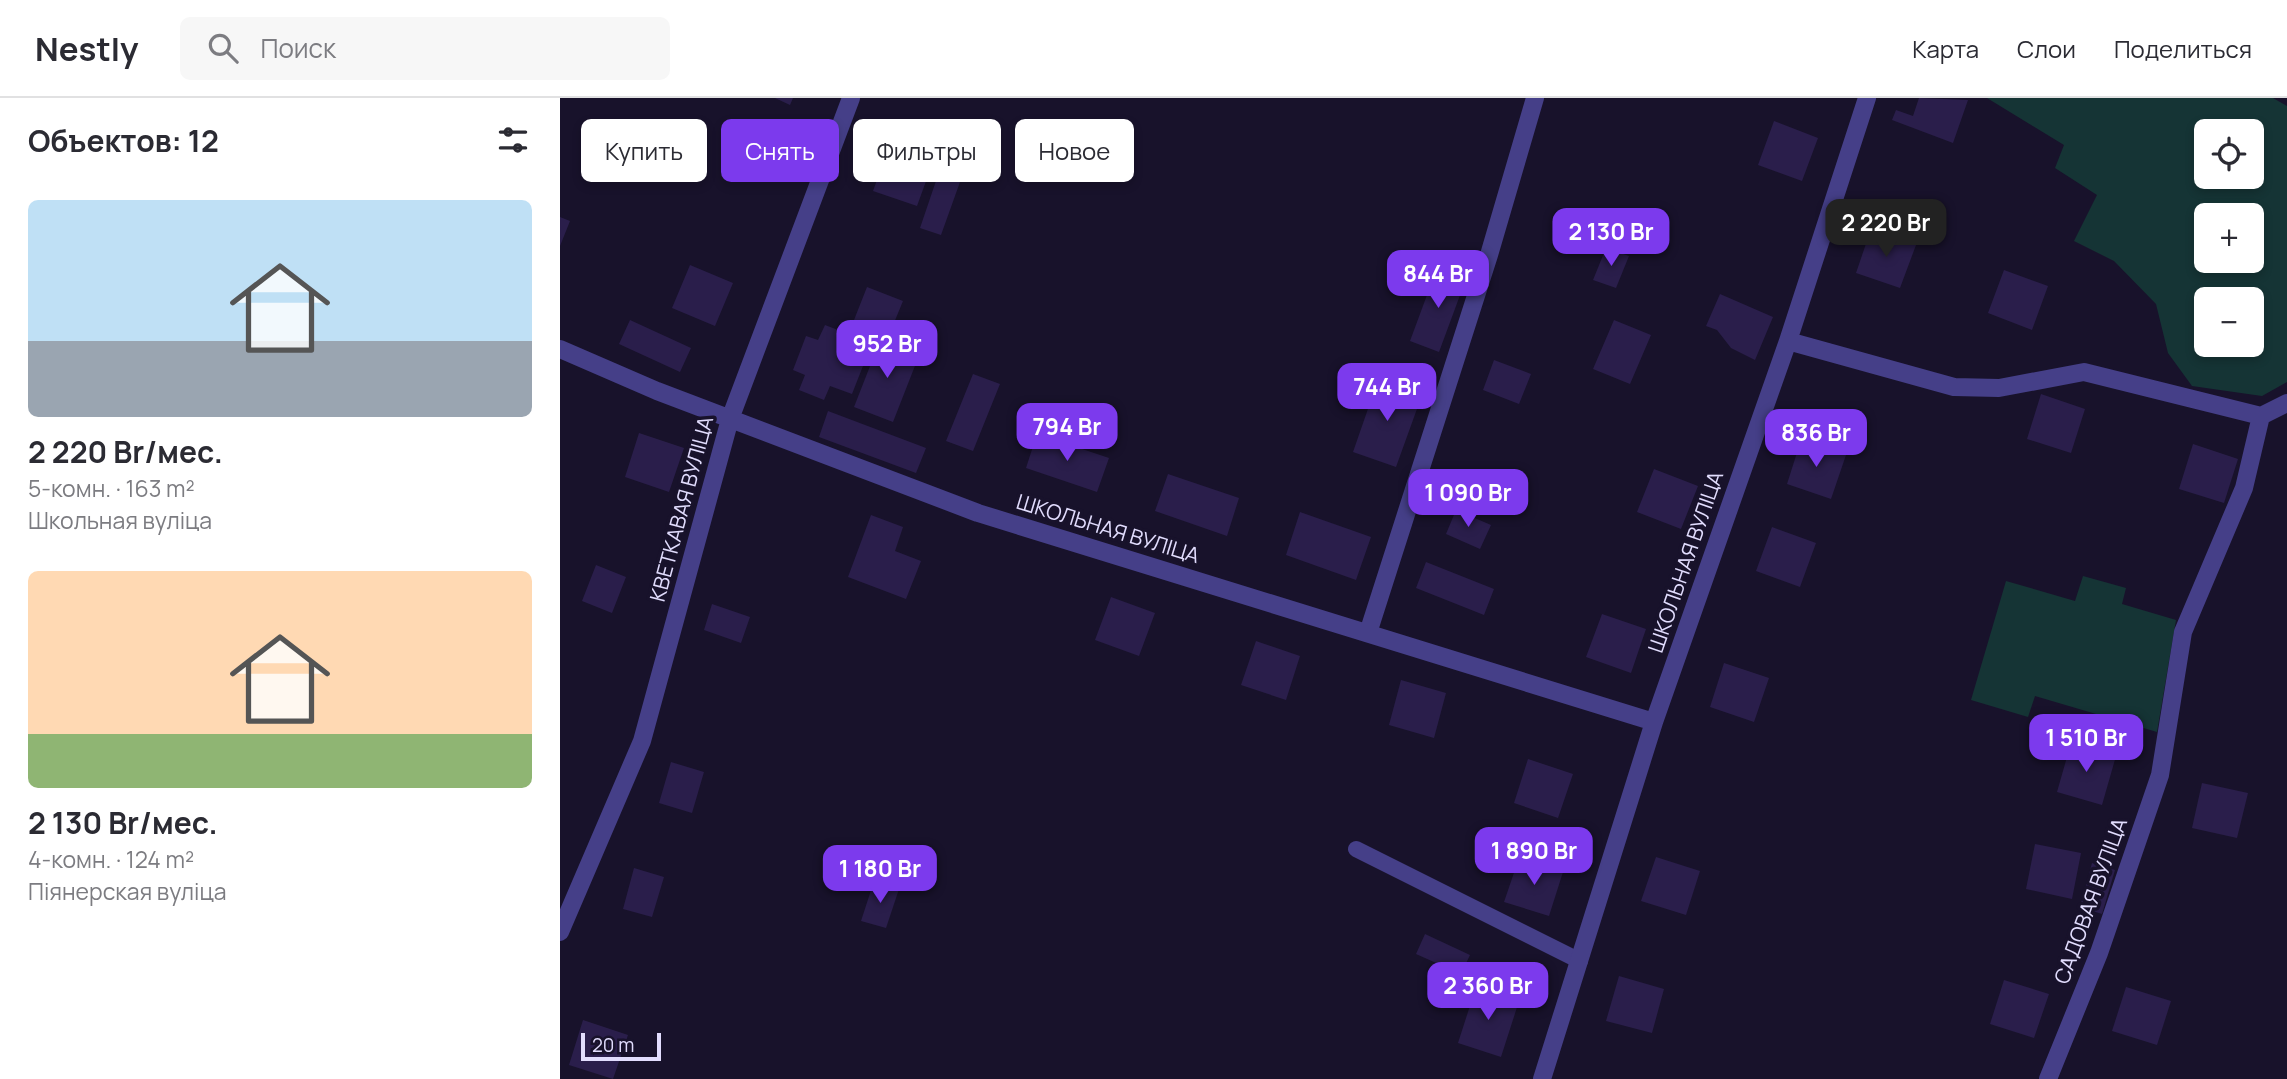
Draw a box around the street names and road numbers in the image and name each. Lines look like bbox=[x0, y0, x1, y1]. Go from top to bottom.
street label: КВЕТКАВАЯ ВУЛІЦА bbox=[643, 413, 719, 605]
street label: ШКОЛЬНАЯ ВУЛІЦА bbox=[1641, 467, 1729, 656]
street label: ШКОЛЬНАЯ ВУЛІЦА bbox=[1013, 487, 1203, 569]
street label: САДОВАЯ ВУЛІЦА bbox=[2047, 814, 2133, 988]

